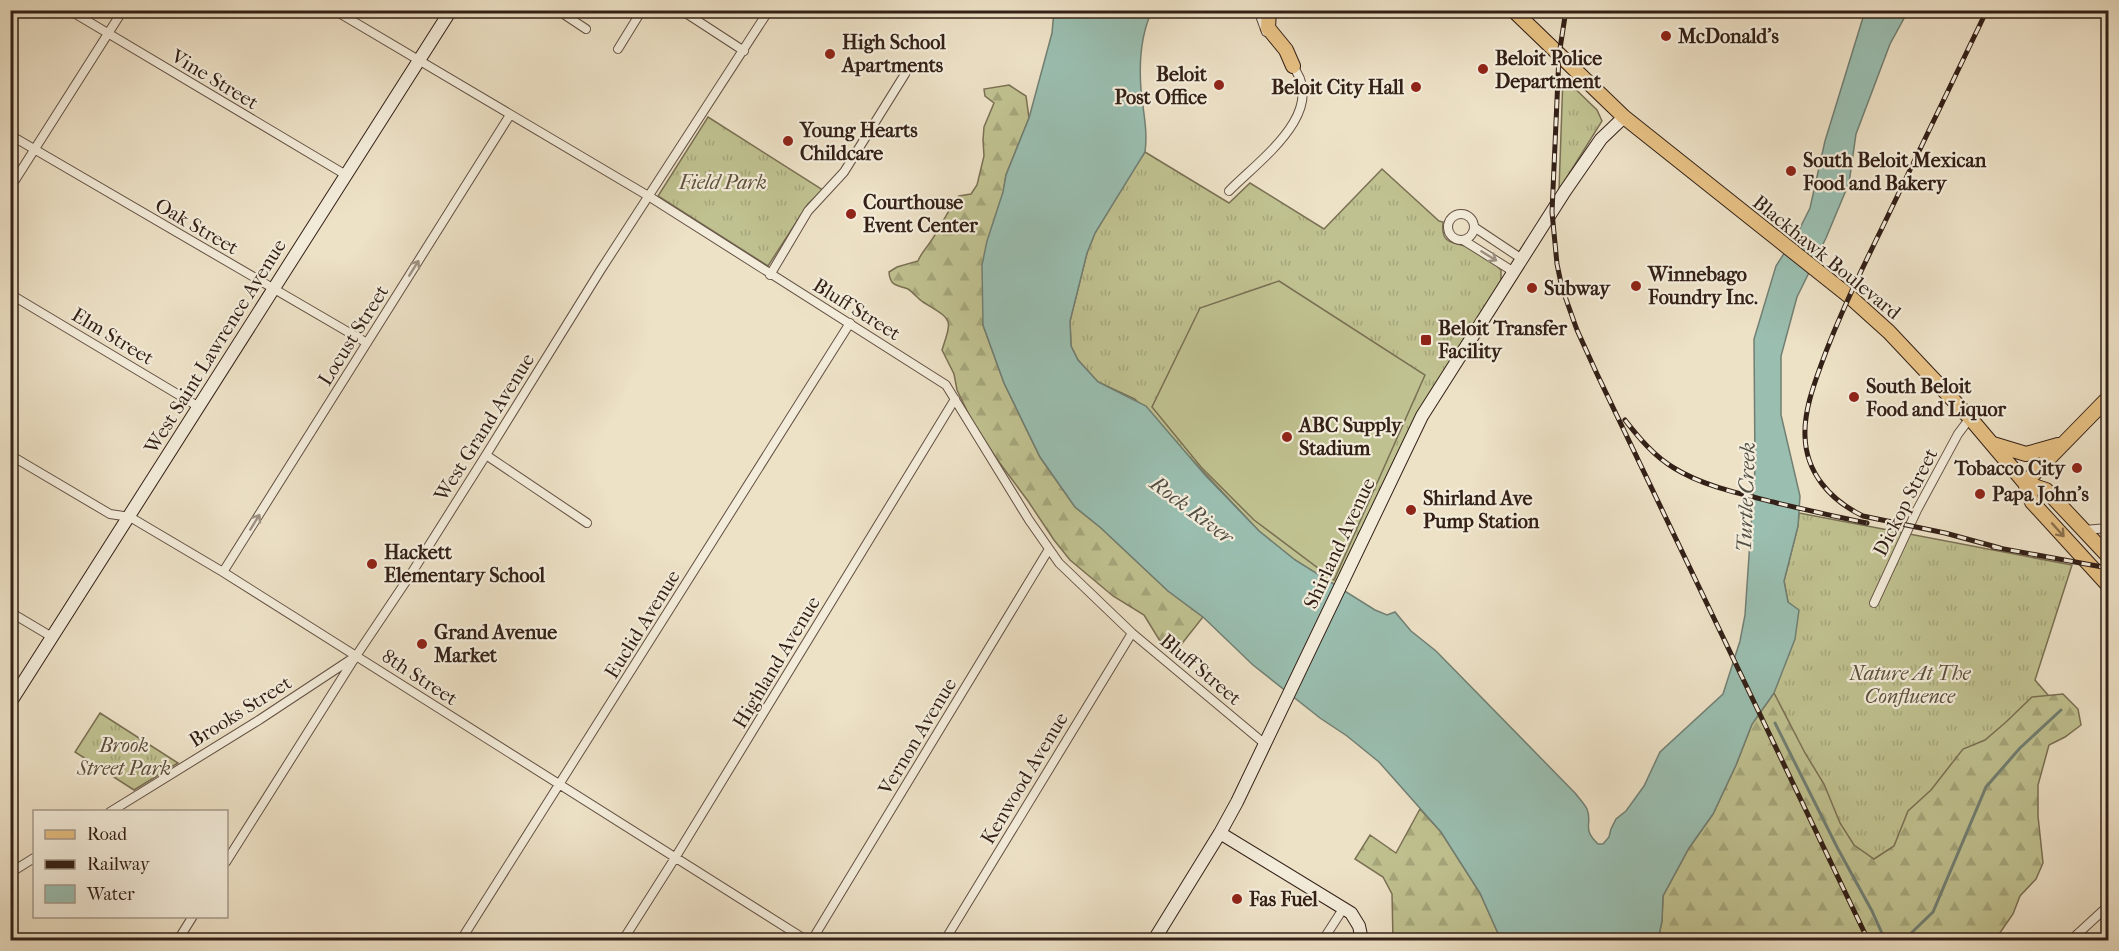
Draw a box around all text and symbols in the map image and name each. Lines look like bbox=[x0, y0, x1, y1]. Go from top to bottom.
place label: McDonald's bbox=[1677, 25, 1779, 48]
marker: McDonald's bbox=[1659, 29, 1673, 43]
place label: High School Apartments bbox=[840, 31, 946, 77]
street label: Vine Street bbox=[166, 44, 262, 114]
marker: High School Apartments bbox=[823, 47, 837, 61]
place label: Beloit Police Department bbox=[1495, 47, 1602, 93]
marker: Beloit Police Department bbox=[1476, 62, 1490, 76]
place label: Beloit Post Office bbox=[1114, 63, 1208, 109]
place label: Beloit City Hall bbox=[1271, 76, 1404, 99]
marker: Beloit Post Office bbox=[1212, 78, 1226, 92]
marker: Beloit City Hall bbox=[1409, 80, 1423, 94]
place label: Young Hearts Childcare bbox=[799, 119, 918, 165]
marker: Young Hearts Childcare bbox=[781, 134, 795, 148]
place label: South Beloit Mexican Food and Bakery bbox=[1802, 149, 1987, 195]
marker: South Beloit Mexican Food and Bakery bbox=[1784, 164, 1798, 178]
park label: Field Park bbox=[678, 171, 767, 194]
place label: Courthouse Event Center bbox=[863, 191, 978, 237]
street label: Blackhawk Boulevard bbox=[1748, 191, 1906, 325]
street label: Oak Street bbox=[151, 193, 243, 260]
marker: Courthouse Event Center bbox=[844, 207, 858, 221]
street label: West Saint Lawrence Avenue bbox=[139, 235, 291, 459]
one-way arrow bbox=[1480, 250, 1497, 262]
one-way arrow bbox=[409, 260, 421, 277]
place label: Winnebago Foundry Inc. bbox=[1647, 263, 1758, 309]
street label: Bluff Street bbox=[809, 274, 905, 345]
place label: Subway bbox=[1544, 277, 1611, 300]
marker: Winnebago Foundry Inc. bbox=[1629, 279, 1643, 293]
street label: Locust Street bbox=[313, 281, 393, 390]
marker: Subway bbox=[1525, 281, 1539, 295]
street label: Elm Street bbox=[68, 303, 158, 370]
place label: Beloit Transfer Facility bbox=[1437, 317, 1567, 363]
marker: Beloit Transfer Facility bbox=[1419, 333, 1433, 347]
street label: West Grand Avenue bbox=[429, 349, 539, 506]
place label: South Beloit Food and Liquor bbox=[1865, 375, 2006, 421]
marker: South Beloit Food and Liquor bbox=[1847, 390, 1861, 404]
place label: ABC Supply Stadium bbox=[1297, 414, 1403, 460]
marker: ABC Supply Stadium bbox=[1280, 430, 1294, 444]
water label: Turtle Creek bbox=[1732, 442, 1760, 552]
street label: Dickop Street bbox=[1868, 445, 1942, 560]
place label: Tobacco City bbox=[1954, 457, 2066, 480]
marker: Tobacco City bbox=[2070, 461, 2084, 475]
water label: Rock River bbox=[1144, 470, 1240, 550]
street label: Shirland Avenue bbox=[1299, 474, 1380, 612]
place label: Papa John's bbox=[1992, 483, 2089, 506]
place label: Shirland Ave Pump Station bbox=[1423, 487, 1540, 533]
marker: Papa John's bbox=[1973, 487, 1987, 501]
marker: Shirland Ave Pump Station bbox=[1404, 503, 1418, 517]
one-way arrow bbox=[249, 514, 261, 531]
one-way arrow bbox=[2051, 522, 2065, 537]
place label: Hackett Elementary School bbox=[384, 541, 546, 587]
marker: Hackett Elementary School bbox=[365, 557, 379, 571]
street label: Euclid Avenue bbox=[600, 566, 685, 683]
street label: Highland Avenue bbox=[728, 592, 825, 732]
place label: Grand Avenue Market bbox=[433, 621, 557, 667]
street label: Bluff Street bbox=[1156, 629, 1246, 710]
marker: Grand Avenue Market bbox=[415, 637, 429, 651]
street label: 8th Street bbox=[378, 644, 462, 710]
park label: Nature At The Confluence bbox=[1848, 662, 1972, 708]
street label: Brooks Street bbox=[185, 671, 296, 752]
street label: Vernon Avenue bbox=[873, 674, 961, 800]
street label: Kenwood Avenue bbox=[976, 708, 1073, 848]
park label: Brook Street Park bbox=[76, 734, 171, 780]
legend bbox=[33, 810, 228, 918]
text: Road bbox=[87, 824, 127, 845]
text: Railway bbox=[87, 854, 151, 875]
text: Water bbox=[86, 884, 135, 905]
place label: Fas Fuel bbox=[1248, 888, 1318, 911]
marker: Fas Fuel bbox=[1230, 892, 1244, 906]

